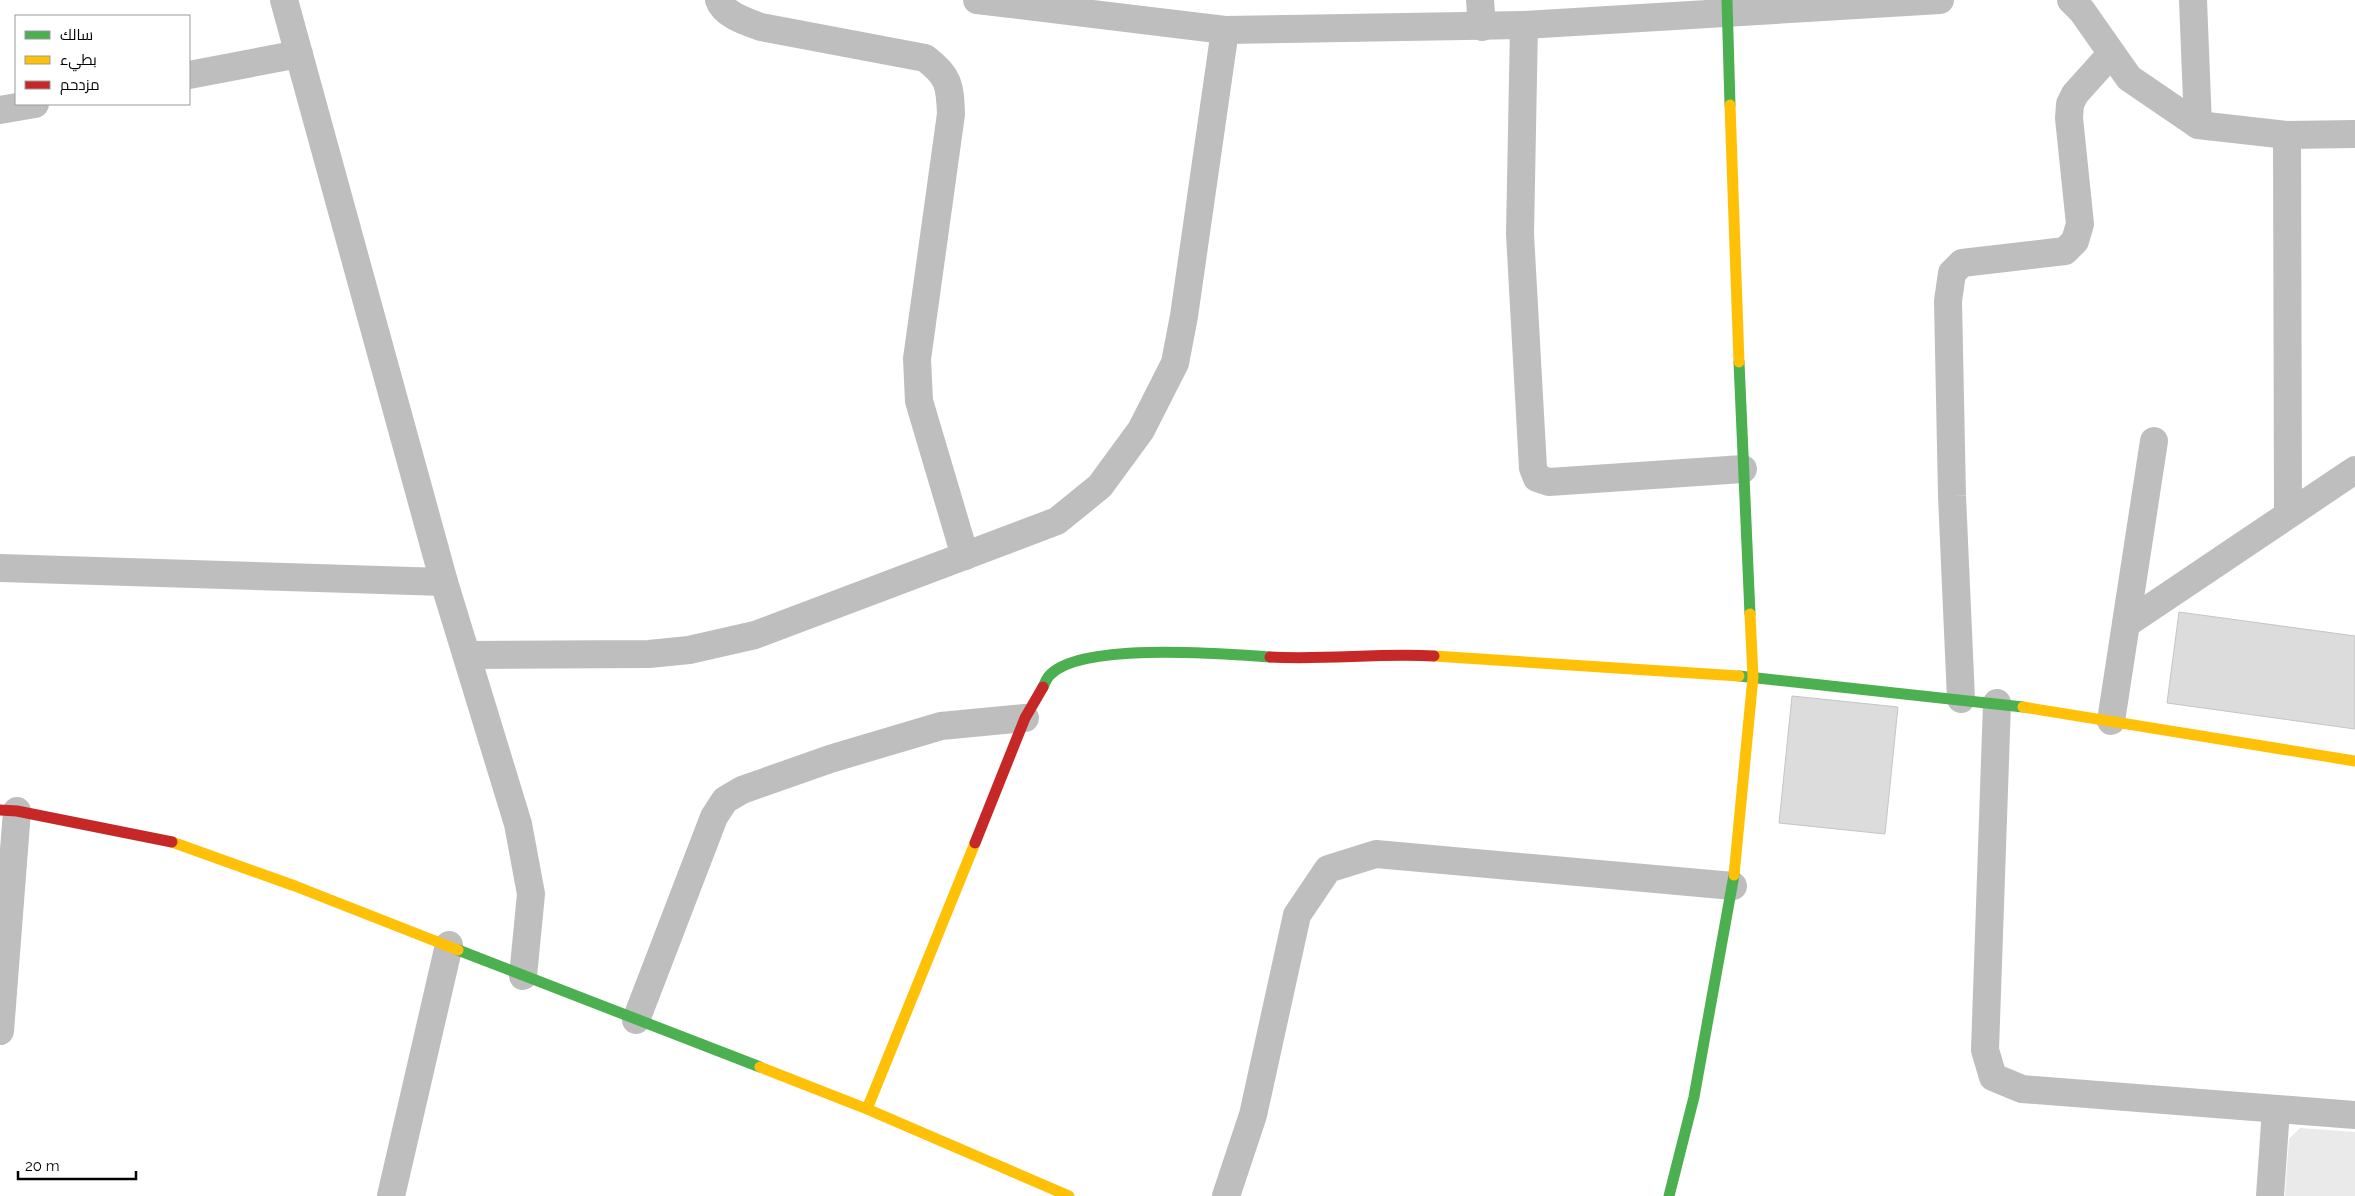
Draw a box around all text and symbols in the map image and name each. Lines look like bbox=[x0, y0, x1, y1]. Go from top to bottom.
legend bbox=[15, 15, 190, 105]
text: سالك bbox=[60, 26, 93, 44]
text: بطيء bbox=[60, 51, 97, 72]
text: مزدحم bbox=[60, 76, 100, 95]
scale bar bbox=[18, 1148, 135, 1180]
text: 20 m bbox=[25, 1157, 60, 1175]

